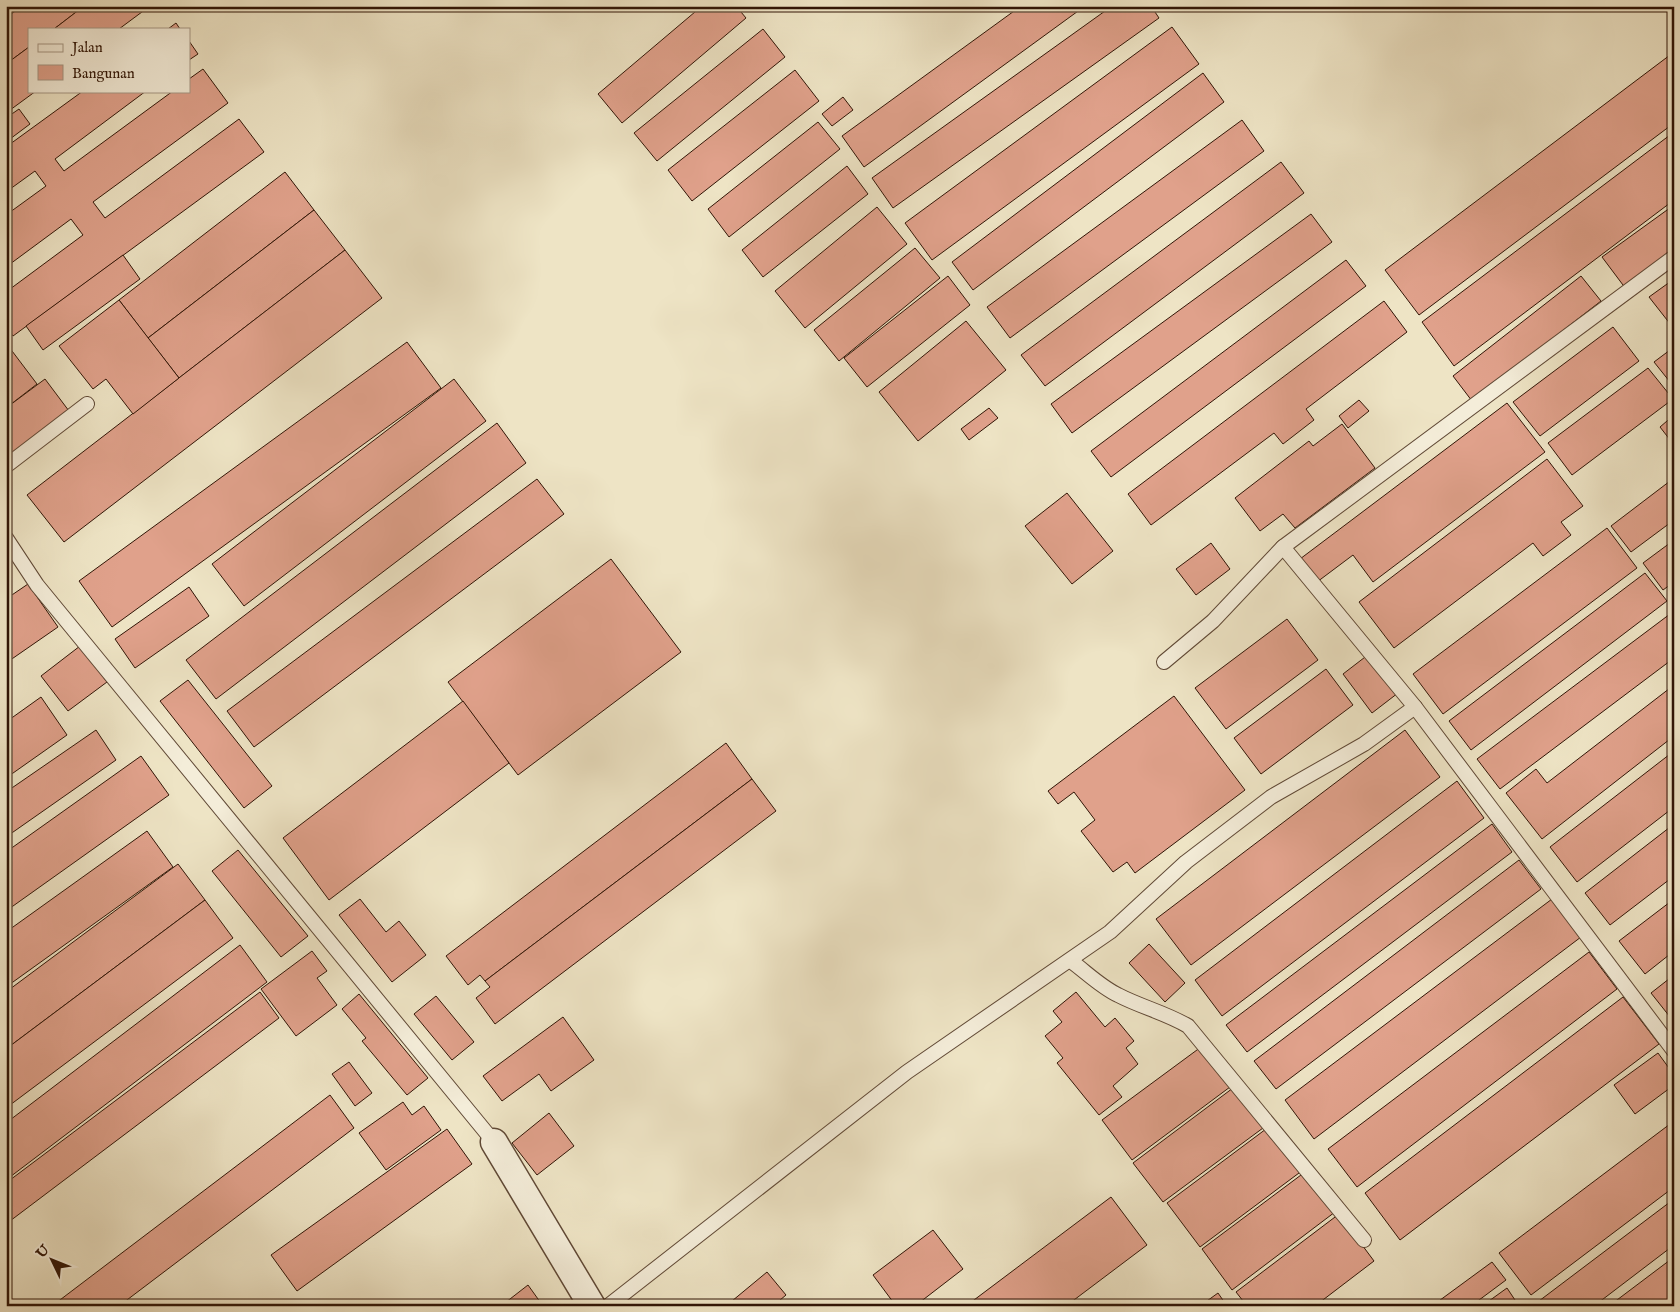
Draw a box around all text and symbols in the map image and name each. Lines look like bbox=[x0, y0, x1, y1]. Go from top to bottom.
legend bbox=[28, 28, 190, 92]
text: Jalan bbox=[70, 38, 103, 57]
text: Bangunan bbox=[72, 64, 135, 83]
north arrow bbox=[28, 1234, 78, 1284]
text: U bbox=[32, 1241, 55, 1263]

